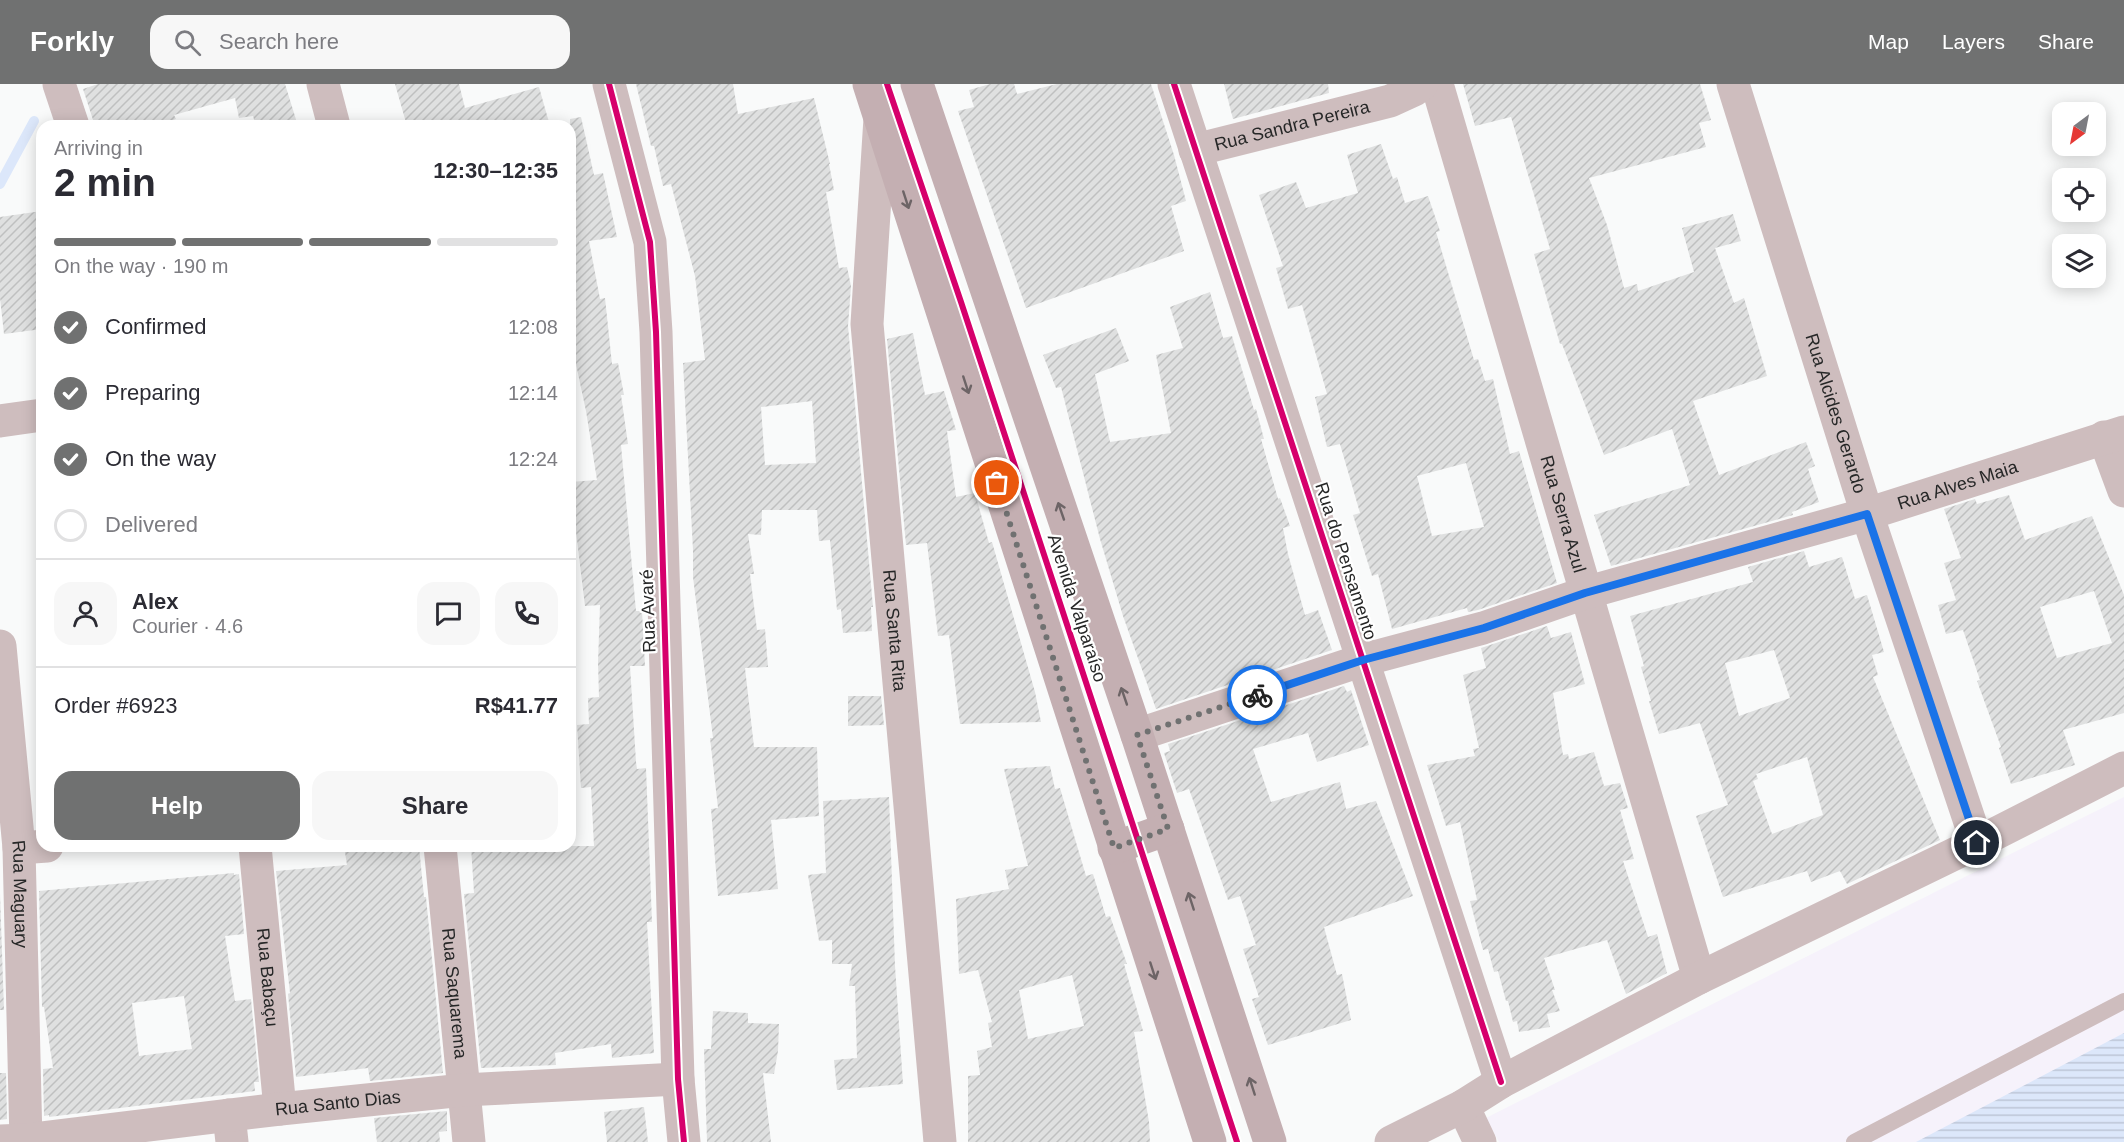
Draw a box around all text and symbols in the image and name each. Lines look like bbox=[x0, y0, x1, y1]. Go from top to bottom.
search box bbox=[150, 15, 570, 69]
text: Forkly bbox=[30, 26, 114, 57]
icon: search bbox=[171, 26, 204, 59]
text: Search here bbox=[219, 29, 339, 54]
text: Map bbox=[1868, 30, 1909, 53]
text: Layers bbox=[1942, 30, 2005, 53]
text: Share bbox=[2038, 30, 2094, 53]
street label: Rua Sandra Pereira bbox=[1212, 96, 1373, 155]
north arrow bbox=[2052, 102, 2106, 156]
map controls bbox=[2052, 102, 2106, 288]
text: Arriving in bbox=[54, 137, 143, 159]
text: 12:30–12:35 bbox=[433, 158, 558, 183]
text: 2 min bbox=[54, 161, 156, 204]
button: locate bbox=[2052, 168, 2106, 222]
one-way arrow bbox=[901, 190, 912, 209]
button: layers bbox=[2052, 234, 2106, 288]
text: On the way · 190 m bbox=[54, 255, 229, 277]
icon: check bbox=[54, 311, 87, 344]
text: Confirmed bbox=[105, 314, 206, 339]
text: 12:08 bbox=[508, 316, 558, 338]
street label: Rua Alcides Gerardo bbox=[1801, 331, 1870, 496]
one-way arrow bbox=[961, 375, 972, 394]
icon: check bbox=[54, 377, 87, 410]
text: Preparing bbox=[105, 380, 200, 405]
text: 12:14 bbox=[508, 382, 558, 404]
icon: check bbox=[54, 443, 87, 476]
text: On the way bbox=[105, 446, 216, 471]
text: 12:24 bbox=[508, 448, 558, 470]
street label: Rua Serra Azul bbox=[1536, 453, 1590, 575]
street label: Rua Alves Maia bbox=[1895, 456, 2021, 514]
pin bbox=[971, 457, 1022, 508]
icon: bag bbox=[980, 466, 1013, 499]
street label: Rua do Pensamento bbox=[1311, 480, 1381, 642]
one-way arrow bbox=[1055, 502, 1066, 521]
text: Delivered bbox=[105, 512, 198, 537]
street label: Avenida Valparaíso bbox=[1044, 531, 1110, 685]
street label: Rua Avaré bbox=[637, 569, 659, 653]
street label: Rua Santa Rita bbox=[879, 569, 910, 693]
button: person bbox=[54, 582, 117, 645]
button: chat bbox=[417, 582, 480, 645]
button: phone bbox=[495, 582, 558, 645]
text: Alex bbox=[132, 589, 178, 614]
text: Courier · 4.6 bbox=[132, 615, 243, 637]
courier bbox=[1227, 665, 1287, 725]
icon: bike bbox=[1241, 679, 1274, 712]
one-way arrow bbox=[1117, 687, 1128, 706]
text: Order #6923 bbox=[54, 693, 178, 718]
text: R$41.77 bbox=[475, 693, 558, 718]
button: Help bbox=[54, 771, 300, 840]
button: Share bbox=[312, 771, 558, 840]
pin bbox=[1951, 817, 2002, 868]
icon: home bbox=[1960, 826, 1993, 859]
street label: Rua Maguary bbox=[8, 839, 31, 948]
one-way arrow bbox=[1185, 892, 1196, 911]
street label: Rua Babaçu bbox=[253, 927, 282, 1028]
street label: Rua Saquarema bbox=[438, 927, 471, 1061]
one-way arrow bbox=[1148, 961, 1159, 980]
one-way arrow bbox=[1245, 1077, 1256, 1096]
street label: Rua Santo Dias bbox=[274, 1087, 402, 1119]

